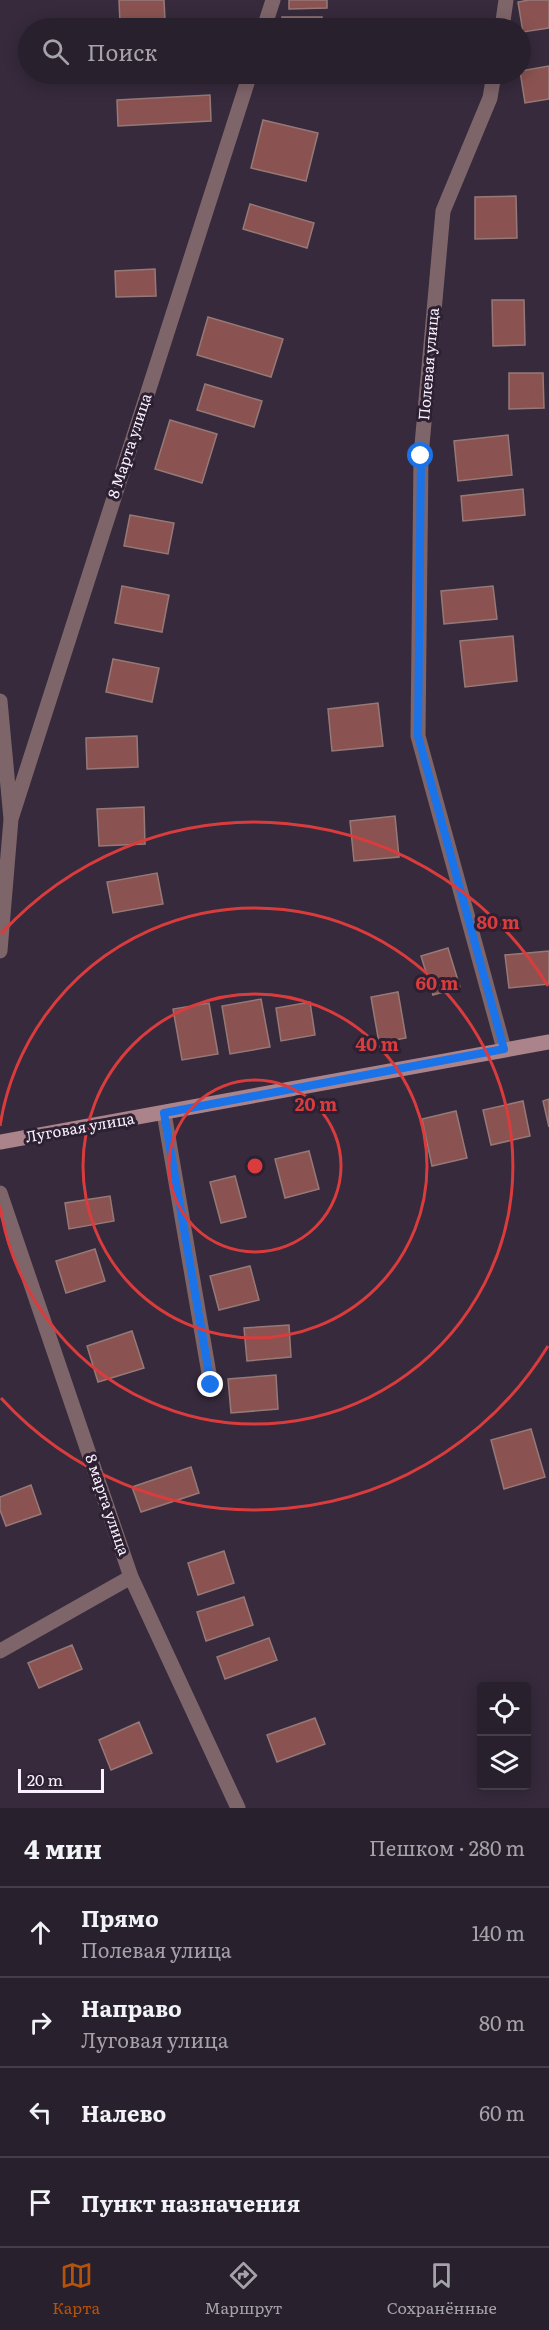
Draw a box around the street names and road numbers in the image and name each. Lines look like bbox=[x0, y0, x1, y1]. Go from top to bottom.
street label: Полевая улица bbox=[411, 306, 444, 421]
street label: 8 Марта улица bbox=[101, 389, 157, 501]
street label: Луговая улица bbox=[23, 1105, 137, 1147]
street label: 8 марта улица bbox=[80, 1451, 137, 1559]

